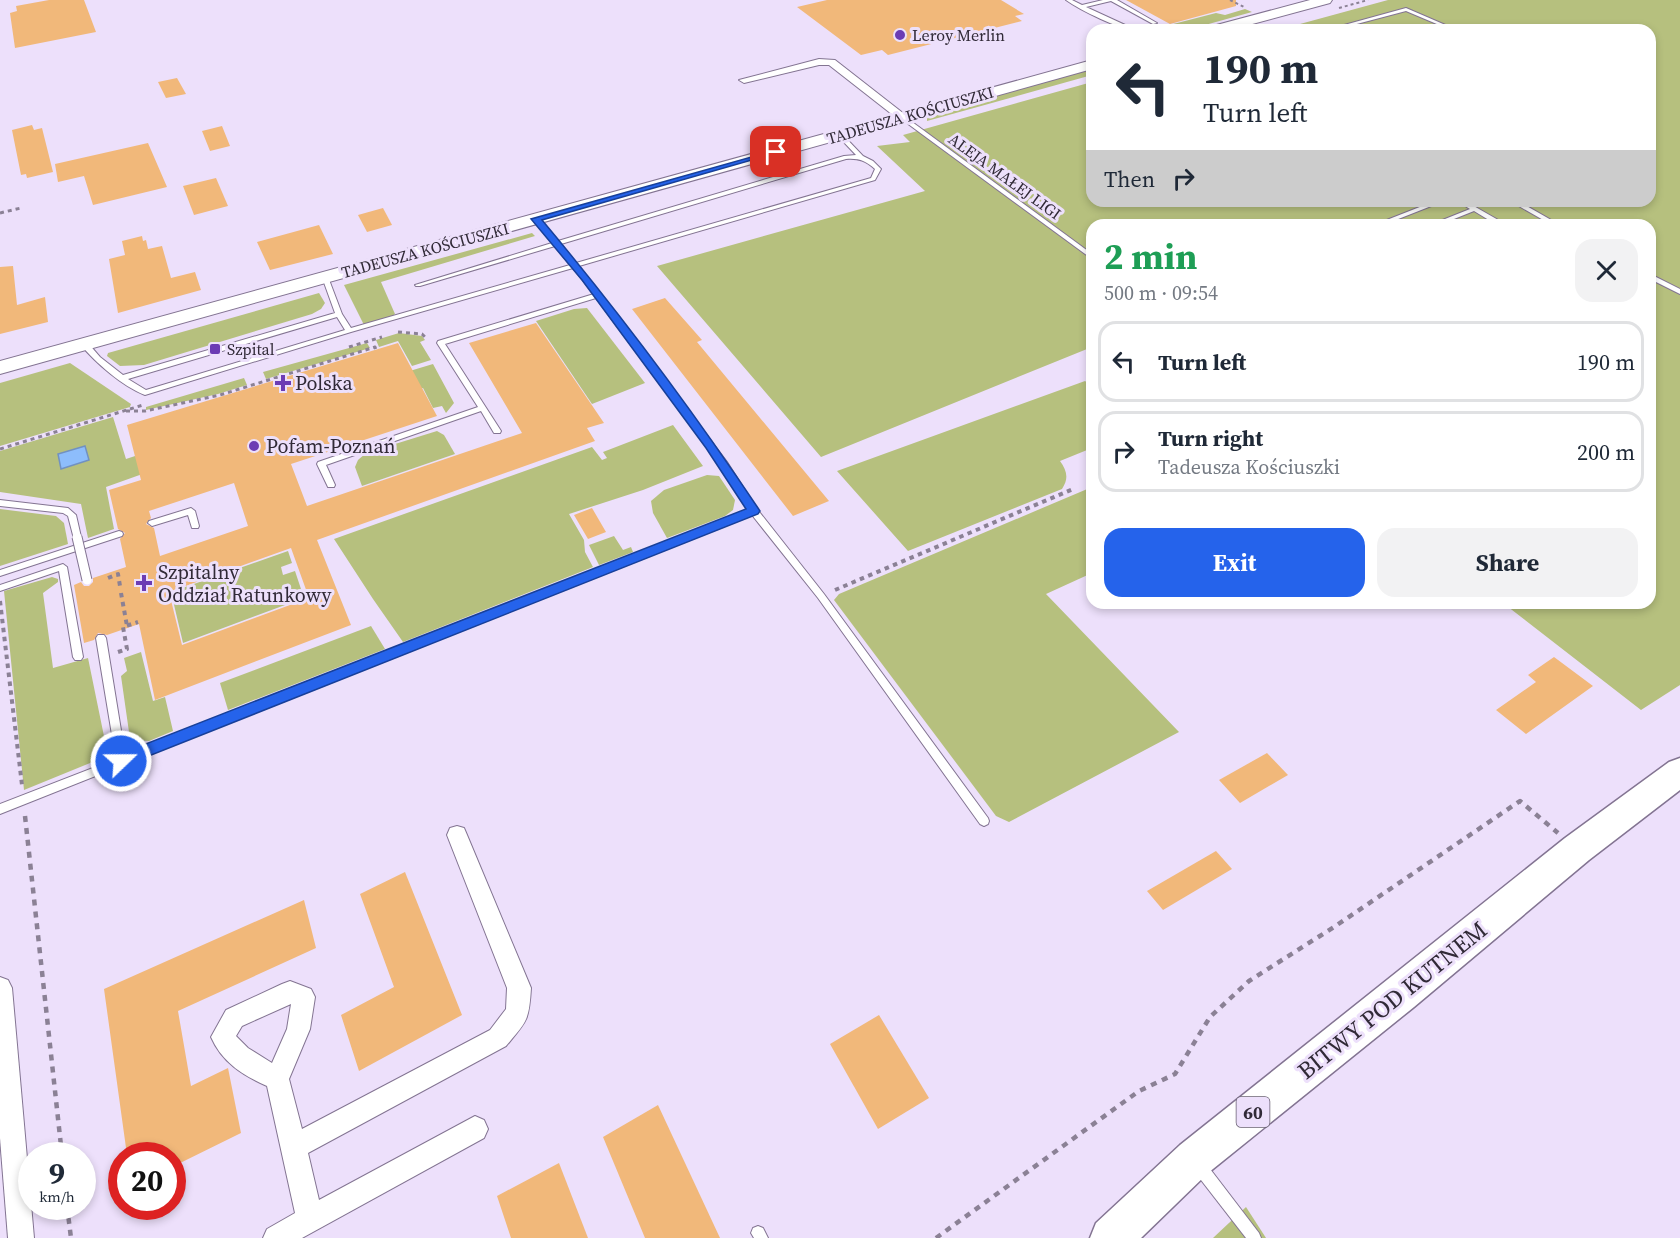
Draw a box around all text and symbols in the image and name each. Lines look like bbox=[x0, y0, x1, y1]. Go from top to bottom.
place label: Leroy Merlin bbox=[912, 24, 1005, 46]
marker: Leroy Merlin bbox=[893, 28, 907, 42]
text: 190 m bbox=[1203, 39, 1318, 97]
icon: left bbox=[1104, 48, 1182, 126]
street label: TADEUSZA KOŚCIUSZKI bbox=[824, 81, 996, 149]
text: Turn left bbox=[1203, 94, 1307, 131]
pin bbox=[750, 126, 801, 177]
street label: ALEJA MAŁEJ LIGI bbox=[944, 128, 1066, 224]
icon: arrive bbox=[759, 135, 792, 168]
icon: right bbox=[1167, 162, 1200, 195]
text: Then bbox=[1104, 164, 1155, 194]
street label: TADEUSZA KOŚCIUSZKI bbox=[339, 217, 511, 283]
text: 2 min bbox=[1104, 232, 1197, 281]
button: close bbox=[1575, 239, 1638, 302]
text: 500 m · 09:54 bbox=[1104, 279, 1218, 307]
place label: Szpital bbox=[227, 338, 275, 360]
marker: Szpital bbox=[208, 342, 222, 356]
icon: left bbox=[1107, 345, 1140, 378]
text: Turn left bbox=[1158, 347, 1246, 377]
text: 190 m bbox=[1577, 347, 1635, 377]
place label: Polska bbox=[295, 369, 354, 397]
marker: Polska bbox=[276, 376, 290, 390]
text: Turn right bbox=[1158, 423, 1263, 453]
place label: Pofam-Poznań bbox=[266, 432, 396, 460]
icon: right bbox=[1107, 435, 1140, 468]
text: 200 m bbox=[1577, 437, 1635, 467]
marker: Pofam-Poznań bbox=[247, 439, 261, 453]
text: Tadeusza Kościuszki bbox=[1158, 453, 1340, 481]
button: Exit bbox=[1104, 528, 1365, 597]
button: Share bbox=[1377, 528, 1638, 597]
place label: Szpitalny Oddział Ratunkowy bbox=[158, 558, 332, 609]
marker: Szpitalny Oddział Ratunkowy bbox=[135, 574, 153, 592]
position arrow bbox=[89, 729, 153, 793]
street label: BITWY POD KUTNEM bbox=[1290, 913, 1494, 1087]
road number: 60 bbox=[1236, 1097, 1270, 1127]
speed limit sign: 20 bbox=[108, 1142, 186, 1220]
text: 9 bbox=[49, 1153, 65, 1194]
text: km/h bbox=[39, 1186, 75, 1207]

